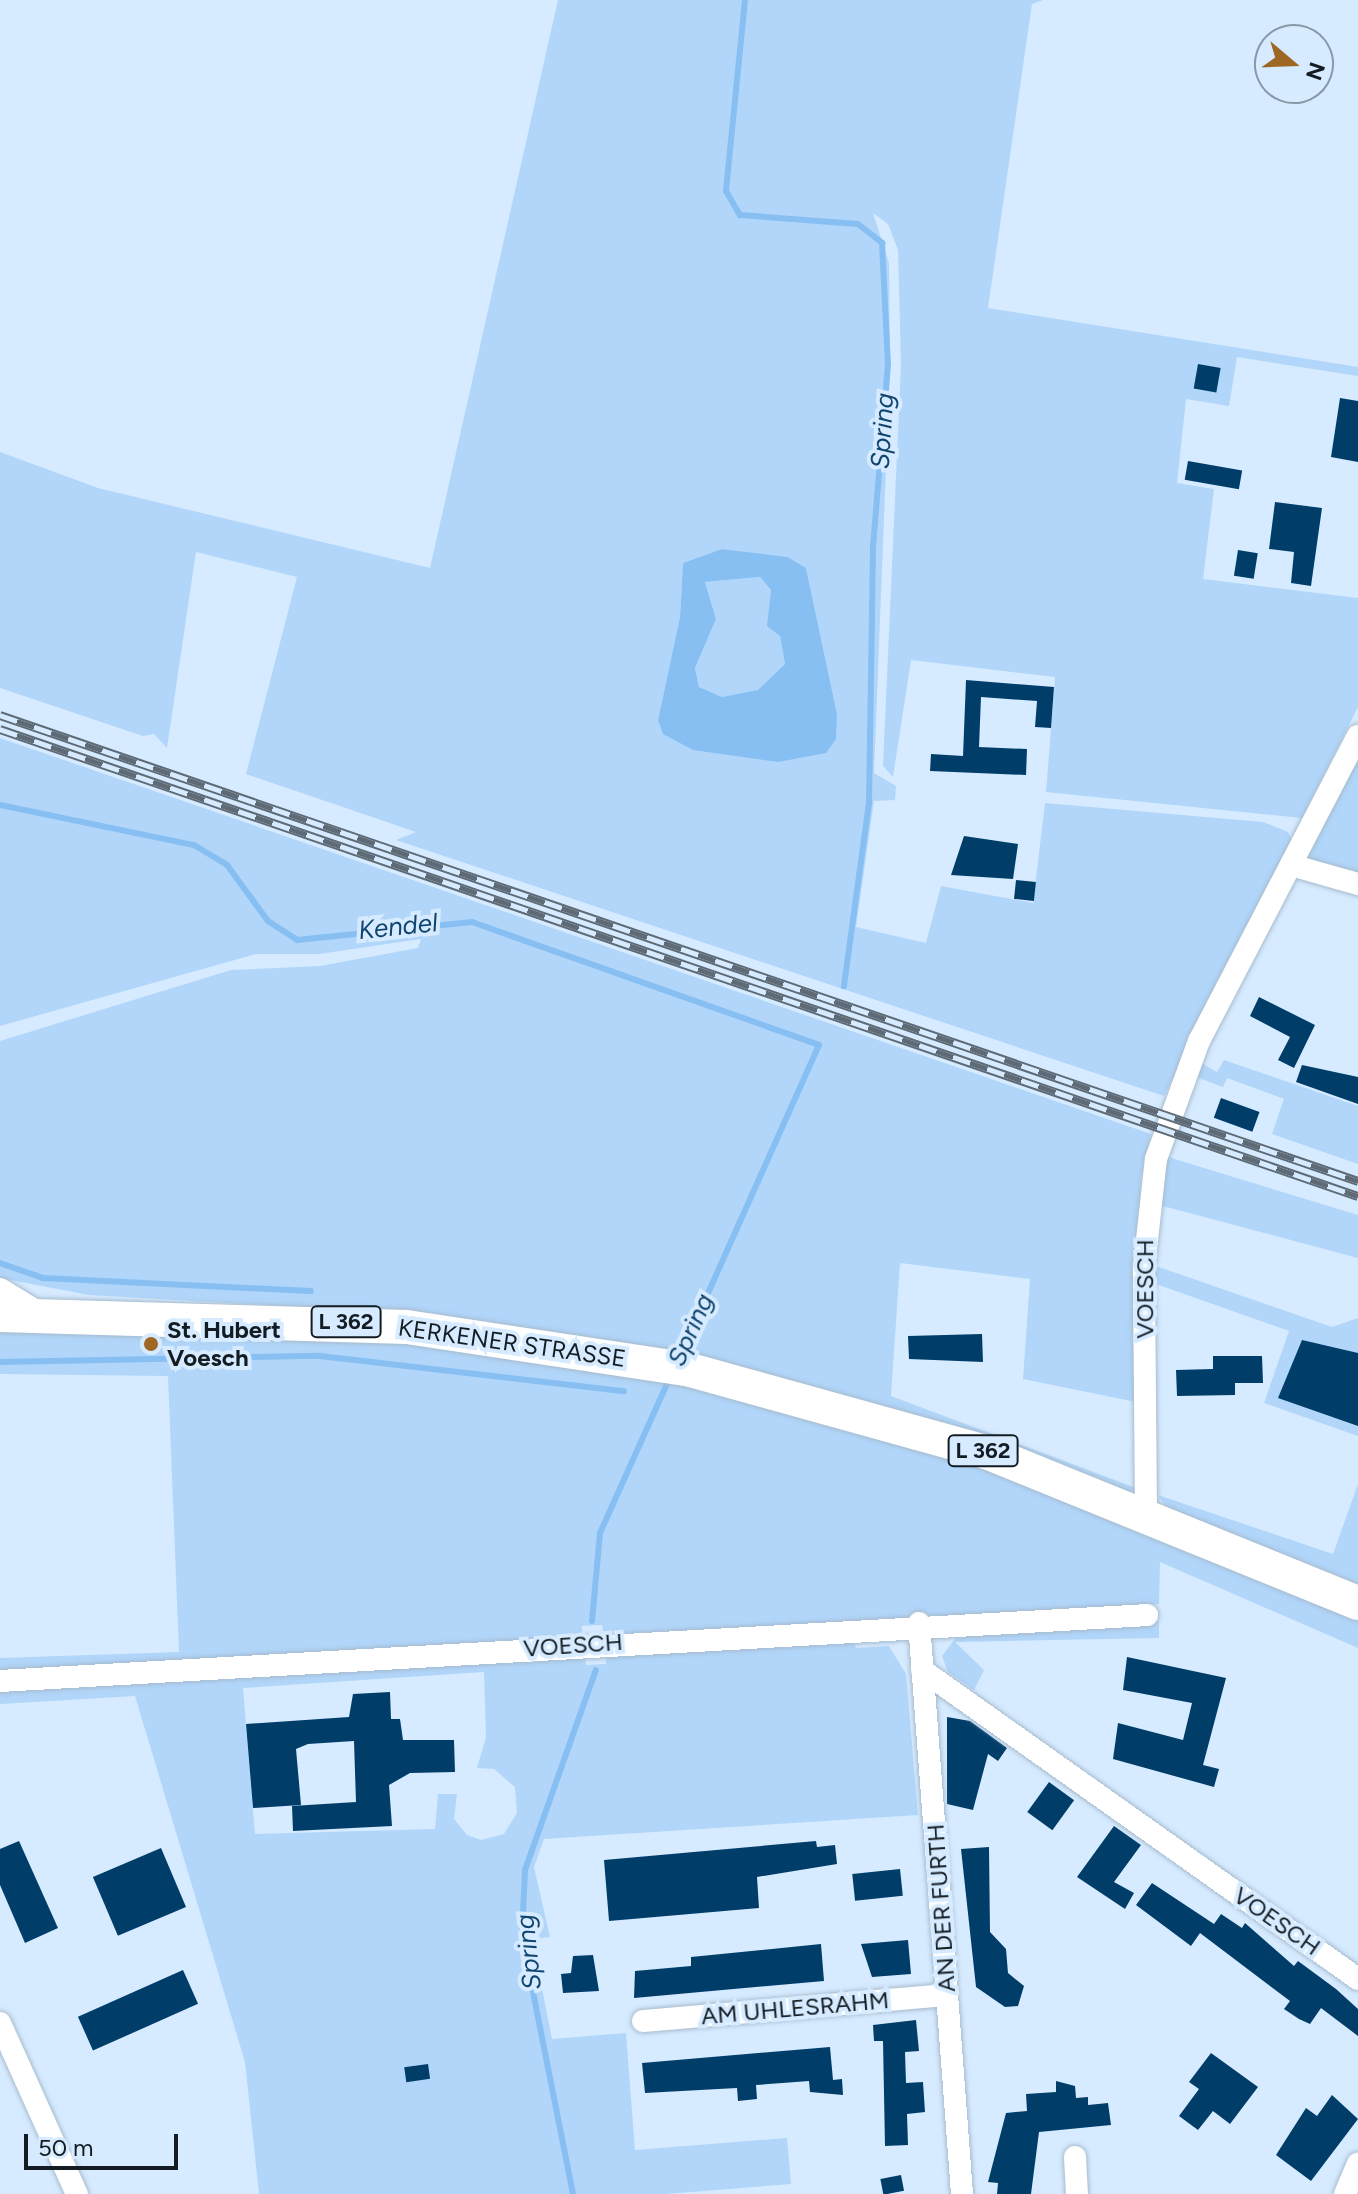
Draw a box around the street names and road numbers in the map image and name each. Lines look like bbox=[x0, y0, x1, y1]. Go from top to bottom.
street label: VOESCH bbox=[1131, 1239, 1159, 1339]
road number: L 362 bbox=[310, 1304, 382, 1340]
street label: KERKENER STRASSE bbox=[396, 1313, 628, 1373]
road number: L 362 bbox=[947, 1433, 1019, 1469]
street label: VOESCH bbox=[522, 1627, 624, 1663]
street label: AN DER FURTH bbox=[921, 1823, 961, 1993]
street label: VOESCH bbox=[1228, 1881, 1326, 1961]
street label: AM UHLESRAHM bbox=[700, 1985, 890, 2031]

